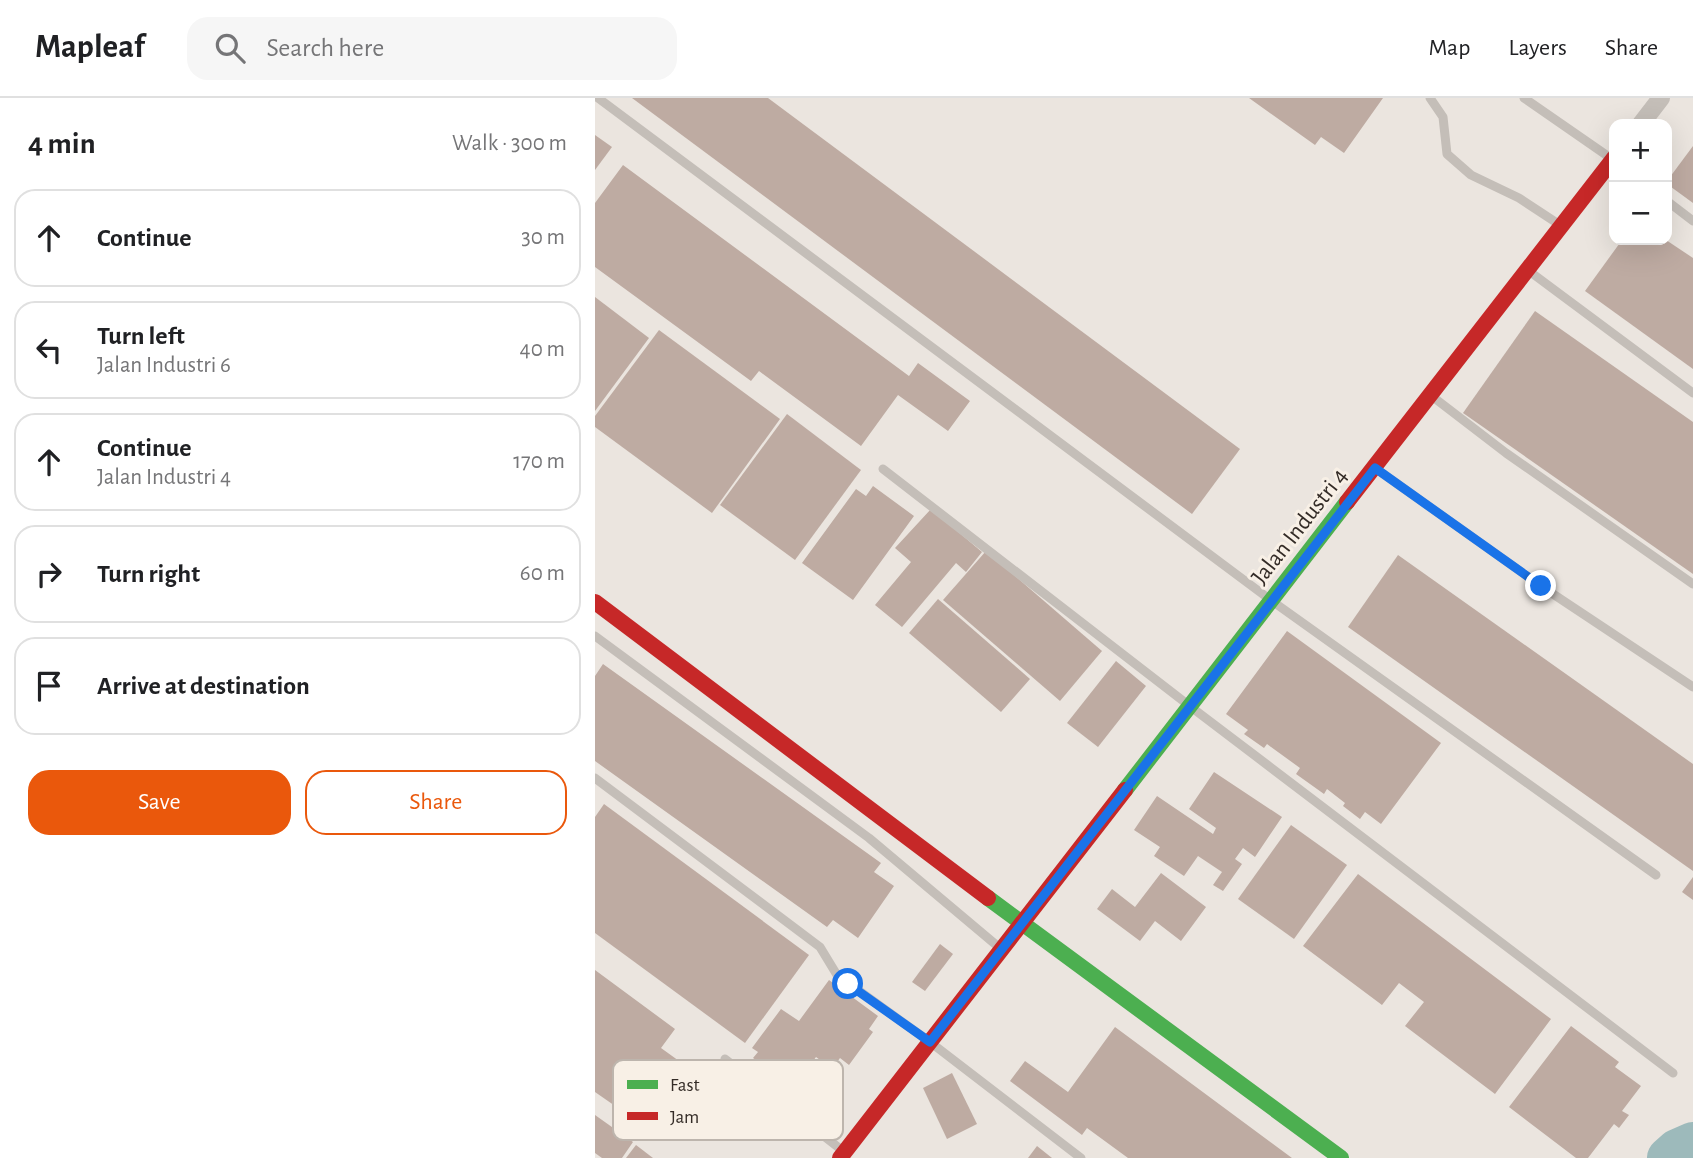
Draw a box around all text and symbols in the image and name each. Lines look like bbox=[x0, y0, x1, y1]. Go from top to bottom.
search box bbox=[187, 17, 677, 80]
icon: search bbox=[211, 29, 249, 67]
text: Mapleaf bbox=[35, 31, 145, 64]
text: Search here bbox=[267, 35, 384, 61]
text: Map bbox=[1428, 36, 1470, 60]
text: Layers bbox=[1508, 36, 1567, 60]
text: Share bbox=[1605, 36, 1658, 60]
map controls bbox=[1609, 119, 1672, 245]
button: + bbox=[1609, 119, 1672, 182]
text: 4 min bbox=[28, 129, 96, 159]
text: Walk · 300 m bbox=[452, 132, 567, 155]
button: − bbox=[1609, 182, 1672, 245]
icon: ahead bbox=[30, 219, 68, 257]
text: Continue bbox=[97, 225, 192, 251]
text: 30 m bbox=[521, 226, 565, 249]
text: Turn left bbox=[97, 323, 185, 349]
icon: left bbox=[30, 331, 68, 369]
text: 40 m bbox=[520, 338, 565, 361]
text: Jalan Industri 6 bbox=[97, 354, 231, 377]
text: Continue bbox=[97, 435, 192, 461]
icon: ahead bbox=[30, 443, 68, 481]
text: 170 m bbox=[513, 450, 565, 473]
street label: Jalan Industri 4 bbox=[1247, 464, 1352, 589]
text: Jalan Industri 4 bbox=[97, 466, 231, 489]
icon: right bbox=[30, 555, 68, 593]
text: Turn right bbox=[97, 561, 200, 587]
text: 60 m bbox=[520, 562, 565, 585]
route end bbox=[1525, 570, 1556, 601]
icon: arrive bbox=[30, 667, 68, 705]
text: Arrive at destination bbox=[97, 673, 310, 699]
button: Save bbox=[28, 770, 291, 835]
button: Share bbox=[305, 770, 567, 835]
route start bbox=[832, 968, 863, 999]
legend bbox=[613, 1060, 843, 1140]
text: Fast bbox=[670, 1076, 700, 1095]
text: Jam bbox=[670, 1108, 699, 1127]

